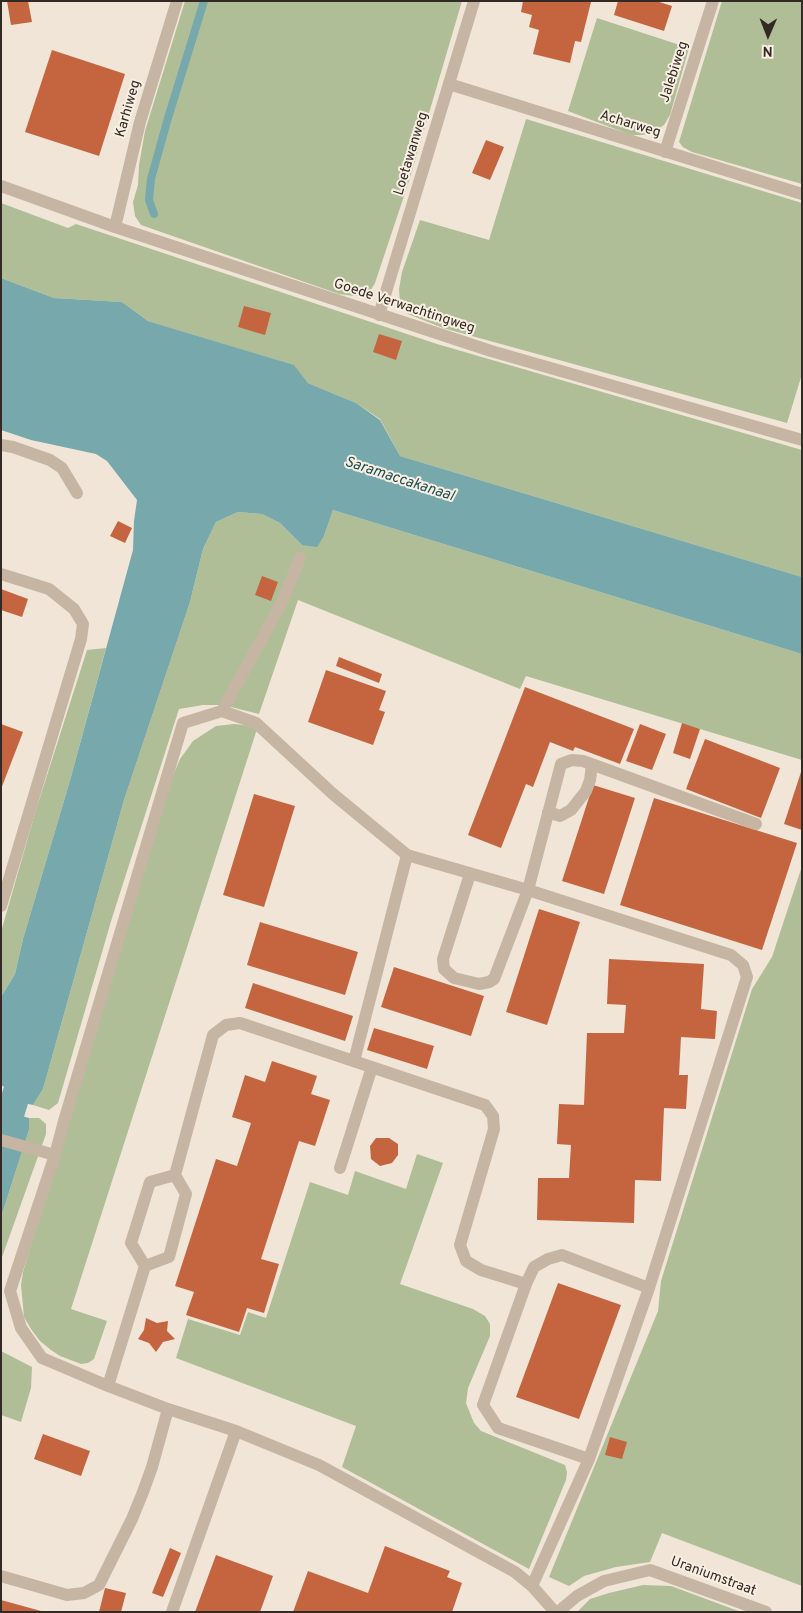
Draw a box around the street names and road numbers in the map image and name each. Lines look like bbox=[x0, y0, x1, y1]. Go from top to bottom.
street label: Jalebiweg bbox=[657, 39, 693, 105]
street label: Karhiweg bbox=[113, 78, 145, 140]
street label: Acharweg bbox=[597, 108, 663, 142]
street label: Loetawanweg bbox=[391, 110, 433, 198]
street label: Goede Verwachtingweg bbox=[331, 276, 477, 338]
street label: Uraniumstraat bbox=[668, 1554, 758, 1600]

